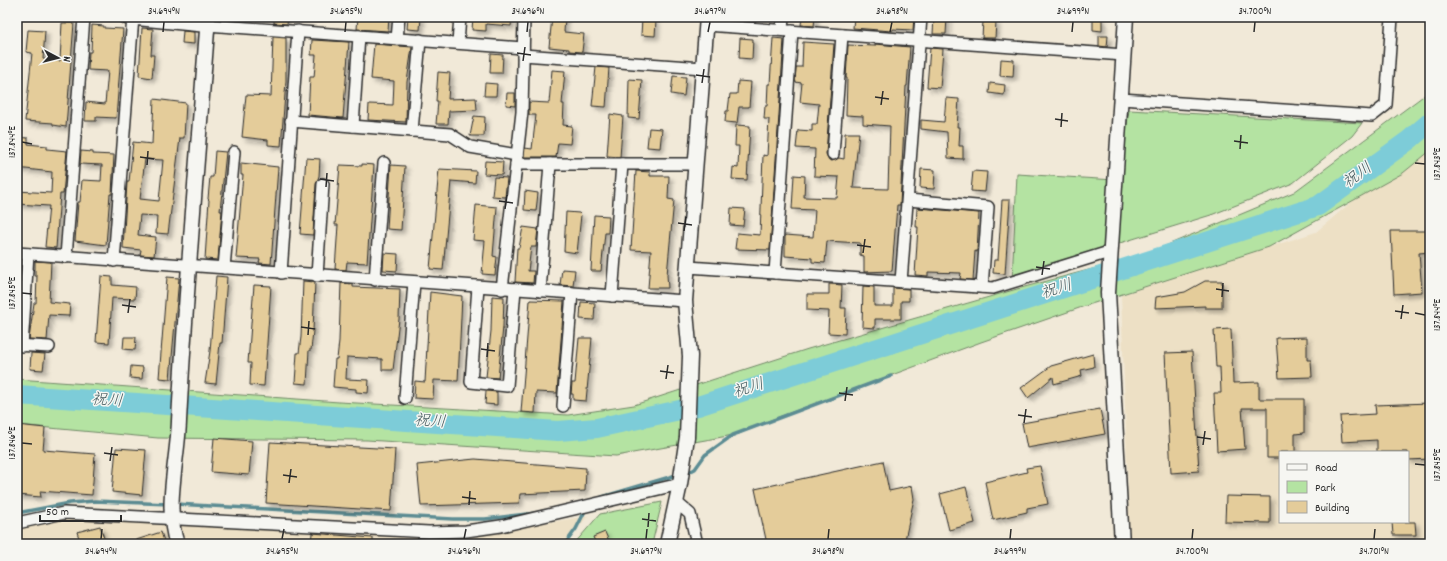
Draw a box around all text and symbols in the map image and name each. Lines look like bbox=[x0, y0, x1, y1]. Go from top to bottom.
text: 34.694°N bbox=[148, 5, 180, 19]
text: 34.695°N bbox=[330, 5, 362, 19]
text: 34.696°N bbox=[512, 5, 544, 19]
text: 34.697°N bbox=[694, 5, 726, 19]
text: 34.698°N bbox=[876, 5, 908, 19]
text: 34.699°N bbox=[1057, 5, 1089, 19]
text: 34.700°N bbox=[1238, 5, 1272, 19]
north arrow bbox=[38, 38, 78, 78]
text: N bbox=[58, 55, 74, 63]
text: 137.844°E bbox=[6, 125, 20, 158]
text: 137.843°E bbox=[1431, 147, 1445, 180]
water label: 祝川 bbox=[1338, 157, 1378, 195]
water label: 祝川 bbox=[1038, 274, 1076, 306]
text: 137.845°E bbox=[6, 276, 20, 309]
text: 137.844°E bbox=[1431, 298, 1445, 331]
water label: 祝川 bbox=[730, 373, 768, 405]
water label: 祝川 bbox=[90, 388, 124, 414]
water label: 祝川 bbox=[413, 409, 447, 435]
text: 137.846°E bbox=[6, 426, 20, 459]
text: 137.845°E bbox=[1431, 448, 1445, 481]
legend bbox=[1279, 451, 1409, 523]
text: Road bbox=[1315, 460, 1337, 477]
text: Park bbox=[1315, 480, 1336, 497]
scale bar bbox=[40, 497, 121, 523]
text: Building bbox=[1315, 500, 1350, 517]
text: 50 m bbox=[46, 504, 69, 521]
text: 34.694°N bbox=[85, 545, 117, 559]
text: 34.695°N bbox=[266, 545, 298, 559]
text: 34.696°N bbox=[448, 545, 480, 559]
text: 34.697°N bbox=[630, 545, 662, 559]
text: 34.698°N bbox=[812, 545, 844, 559]
text: 34.699°N bbox=[994, 545, 1026, 559]
text: 34.700°N bbox=[1175, 545, 1209, 559]
text: 34.701°N bbox=[1359, 545, 1389, 559]

